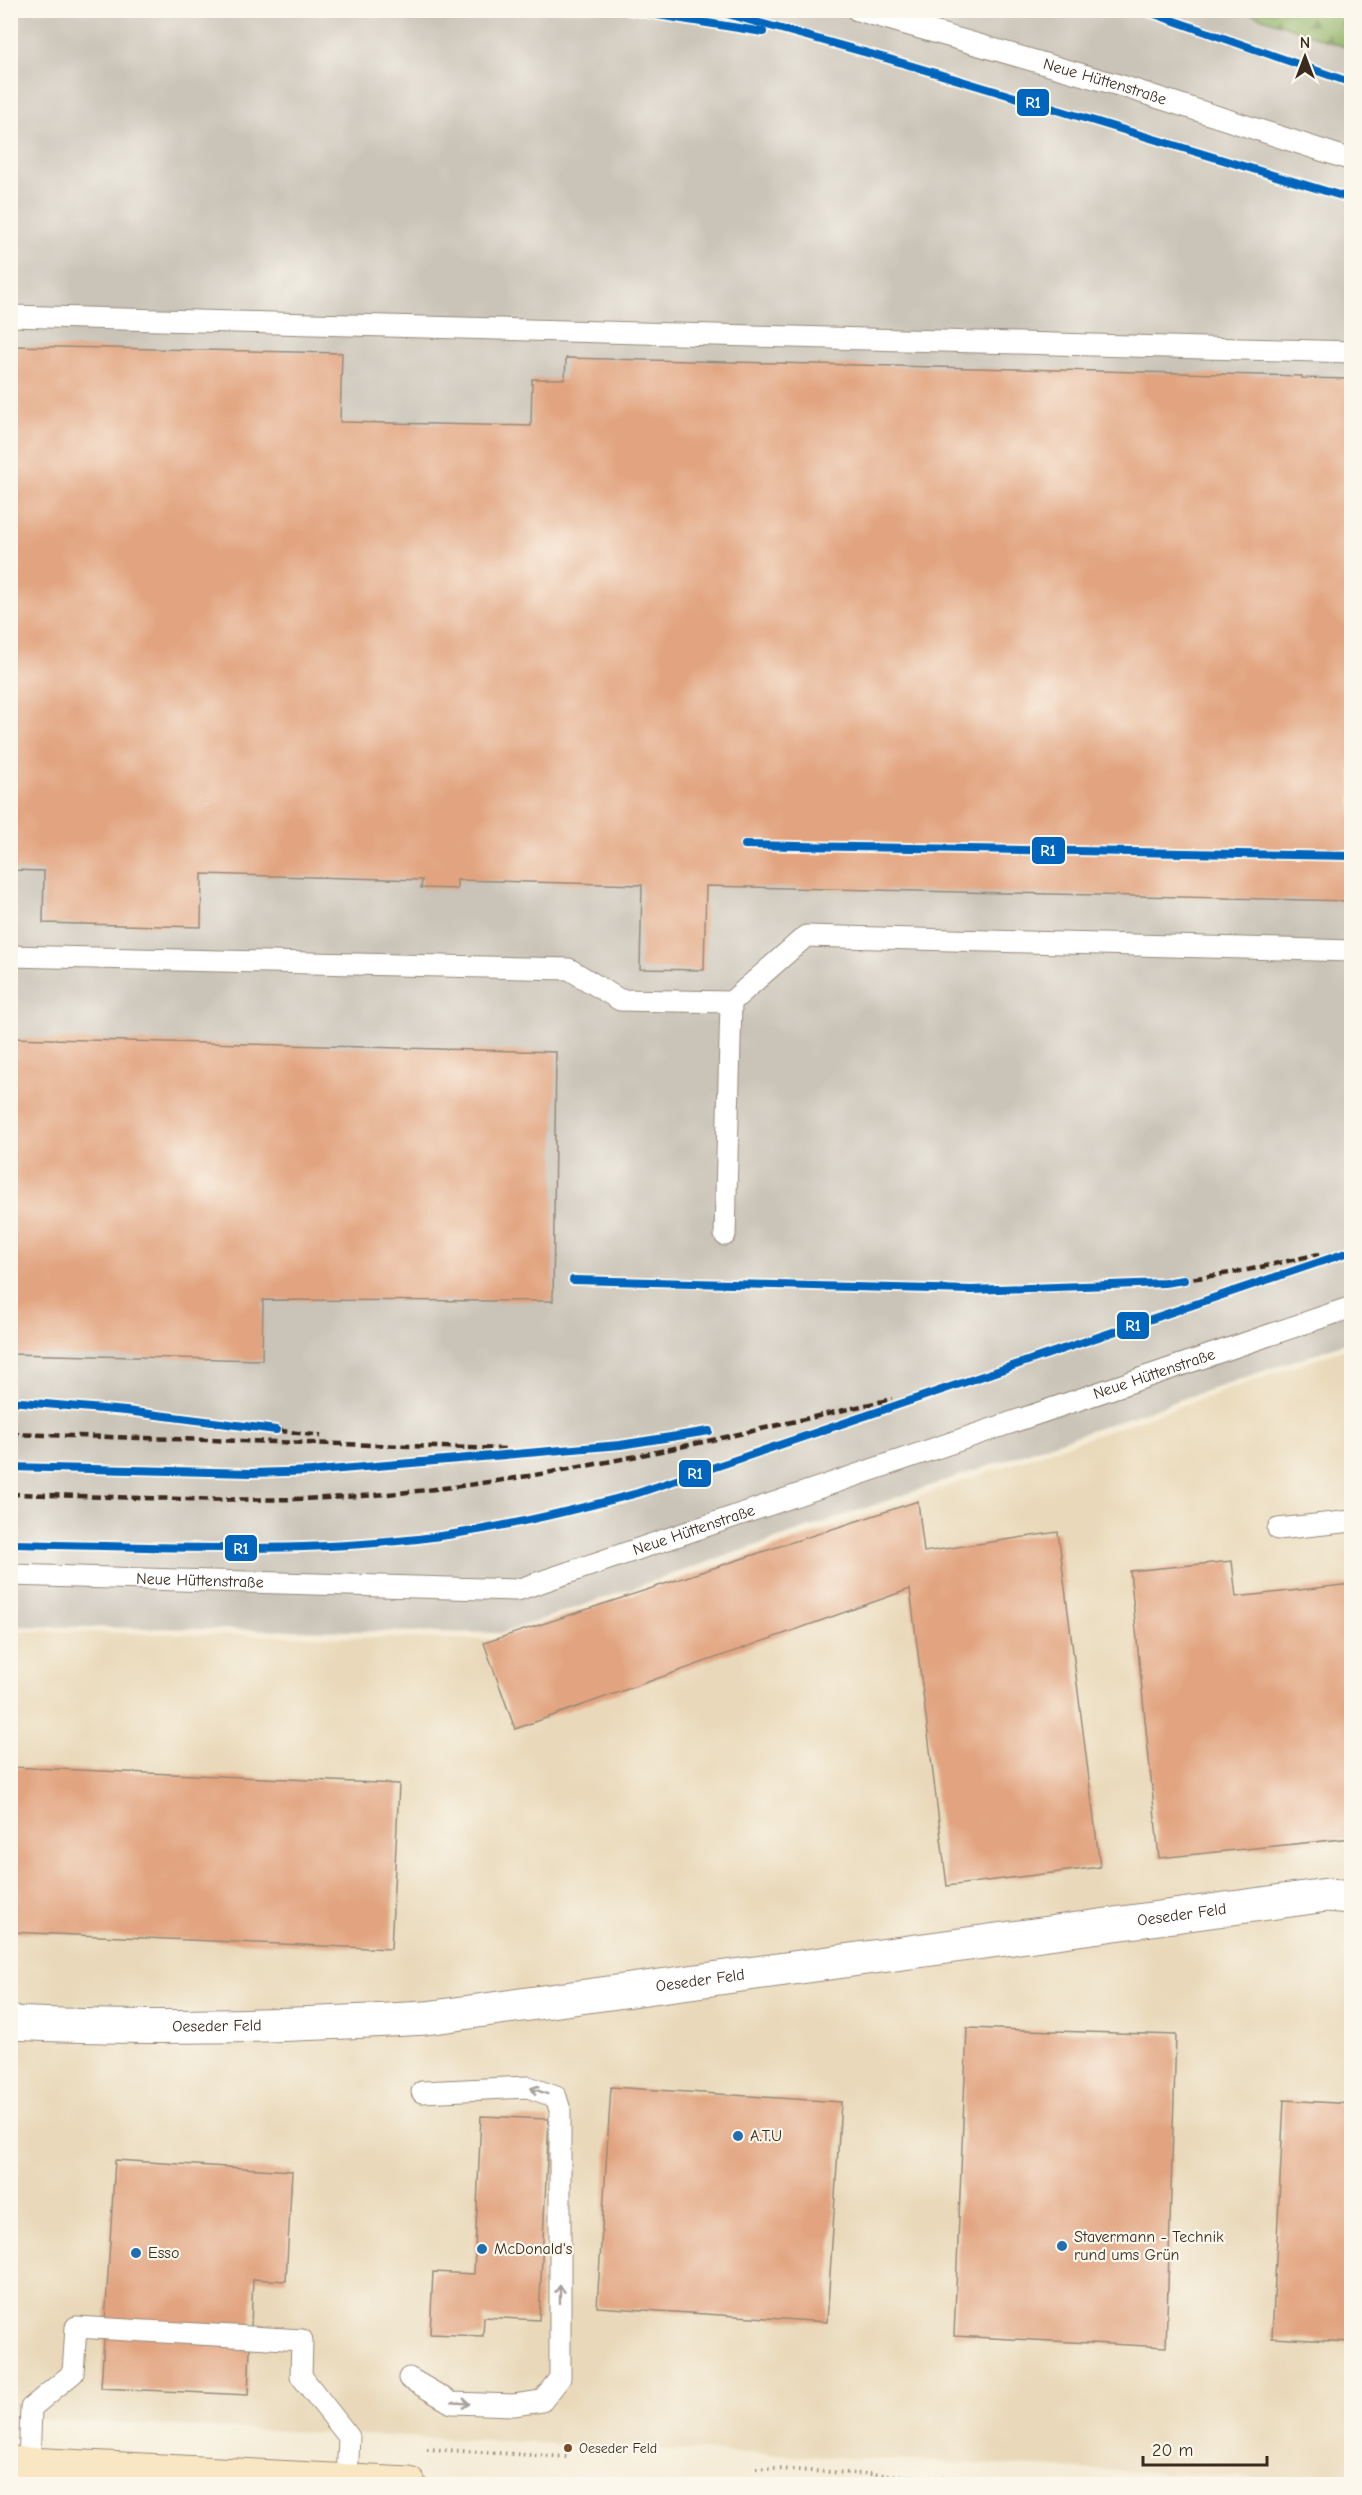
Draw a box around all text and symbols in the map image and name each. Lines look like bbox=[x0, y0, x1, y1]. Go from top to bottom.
north arrow bbox=[1275, 27, 1335, 87]
text: N bbox=[1300, 34, 1310, 52]
street label: Neue Hüttenstraße bbox=[1041, 55, 1169, 109]
line badge: R1 bbox=[1016, 88, 1050, 117]
text: R1 bbox=[1025, 94, 1041, 112]
line badge: R1 bbox=[1031, 836, 1066, 865]
text: R1 bbox=[1040, 842, 1056, 860]
line badge: R1 bbox=[1116, 1311, 1150, 1340]
text: R1 bbox=[1125, 1317, 1141, 1335]
street label: Neue Hüttenstraße bbox=[1091, 1345, 1217, 1403]
line badge: R1 bbox=[678, 1459, 712, 1488]
text: R1 bbox=[687, 1465, 703, 1483]
street label: Neue Hüttenstraße bbox=[631, 1501, 757, 1559]
line badge: R1 bbox=[224, 1534, 258, 1562]
text: R1 bbox=[233, 1540, 249, 1558]
street label: Neue Hüttenstraße bbox=[136, 1570, 264, 1592]
street label: Oeseder Feld bbox=[1136, 1900, 1227, 1930]
street label: Oeseder Feld bbox=[655, 1966, 746, 1996]
street label: Oeseder Feld bbox=[172, 2016, 262, 2036]
one-way arrow bbox=[530, 2084, 549, 2095]
place label: A.T.U bbox=[750, 2127, 782, 2145]
marker: A.T.U bbox=[731, 2129, 745, 2143]
place label: Stavermann - Technik rund ums Grün bbox=[1074, 2228, 1224, 2264]
marker: Stavermann - Technik rund ums Grün bbox=[1055, 2239, 1069, 2253]
place label: McDonald's bbox=[494, 2240, 573, 2258]
marker: McDonald's bbox=[475, 2242, 489, 2256]
place label: Esso bbox=[148, 2244, 179, 2262]
marker: Esso bbox=[129, 2246, 143, 2260]
one-way arrow bbox=[554, 2285, 566, 2305]
one-way arrow bbox=[450, 2398, 470, 2409]
scale bar bbox=[1143, 2429, 1268, 2467]
place label: Oeseder Feld bbox=[579, 2440, 657, 2457]
text: 20 m bbox=[1152, 2440, 1193, 2461]
marker: Oeseder Feld bbox=[562, 2442, 574, 2454]

